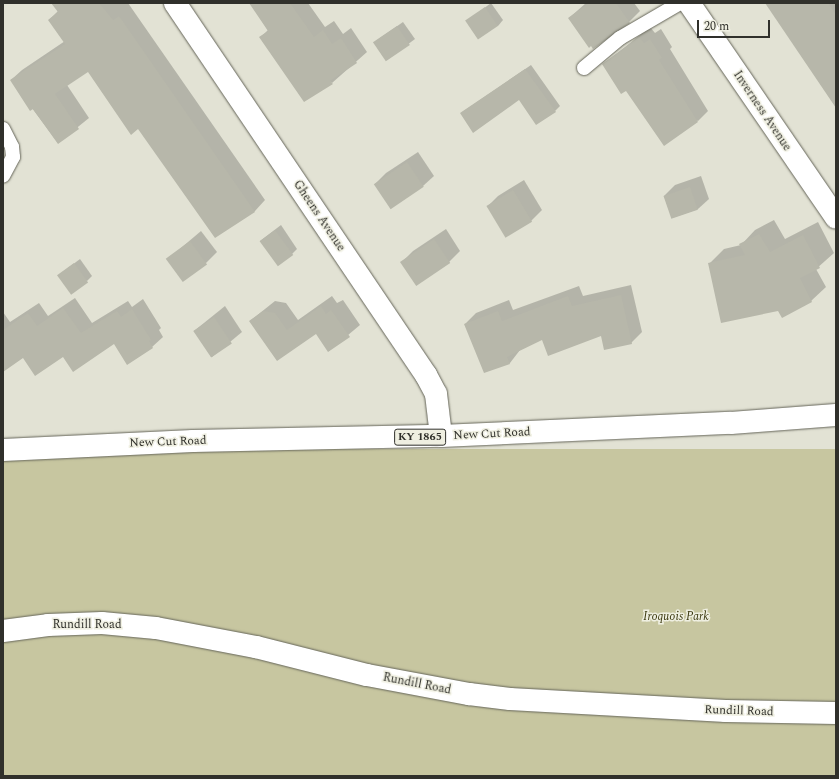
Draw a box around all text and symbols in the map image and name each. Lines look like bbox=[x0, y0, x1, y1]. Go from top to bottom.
scale bar bbox=[699, 12, 772, 38]
text: 20 m bbox=[704, 17, 729, 36]
street label: Inverness Avenue bbox=[730, 68, 794, 154]
street label: Gheens Avenue bbox=[290, 178, 348, 254]
street label: New Cut Road bbox=[453, 425, 531, 443]
road number: KY 1865 bbox=[394, 428, 446, 446]
street label: New Cut Road bbox=[129, 433, 207, 451]
park label: Iroquois Park bbox=[643, 610, 709, 624]
street label: Rundill Road bbox=[52, 618, 122, 632]
street label: Rundill Road bbox=[382, 670, 452, 698]
street label: Rundill Road bbox=[704, 703, 774, 719]

